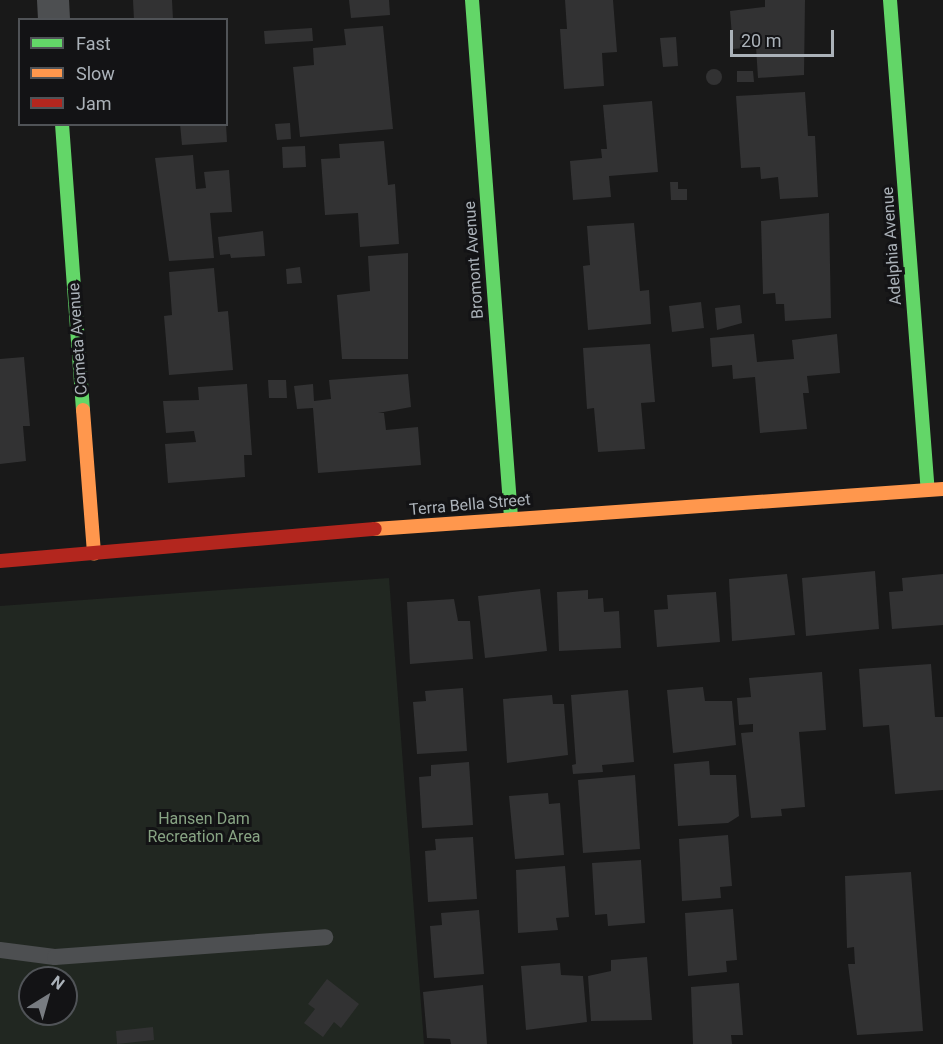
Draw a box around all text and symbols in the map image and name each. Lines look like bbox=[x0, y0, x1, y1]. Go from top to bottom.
legend bbox=[18, 18, 228, 126]
scale bar bbox=[733, 18, 836, 56]
text: 20 m bbox=[741, 30, 781, 51]
text: Fast bbox=[76, 33, 111, 54]
text: Slow bbox=[76, 63, 115, 84]
text: Jam bbox=[76, 93, 112, 114]
street label: Adelphia Avenue bbox=[878, 186, 906, 306]
street label: Bromont Avenue bbox=[460, 201, 488, 319]
street label: Cometa Avenue bbox=[65, 282, 91, 396]
street label: Terra Bella Street bbox=[409, 490, 531, 520]
park label: Hansen Dam Recreation Area bbox=[147, 809, 261, 847]
north arrow bbox=[18, 966, 78, 1026]
text: N bbox=[48, 972, 68, 994]

